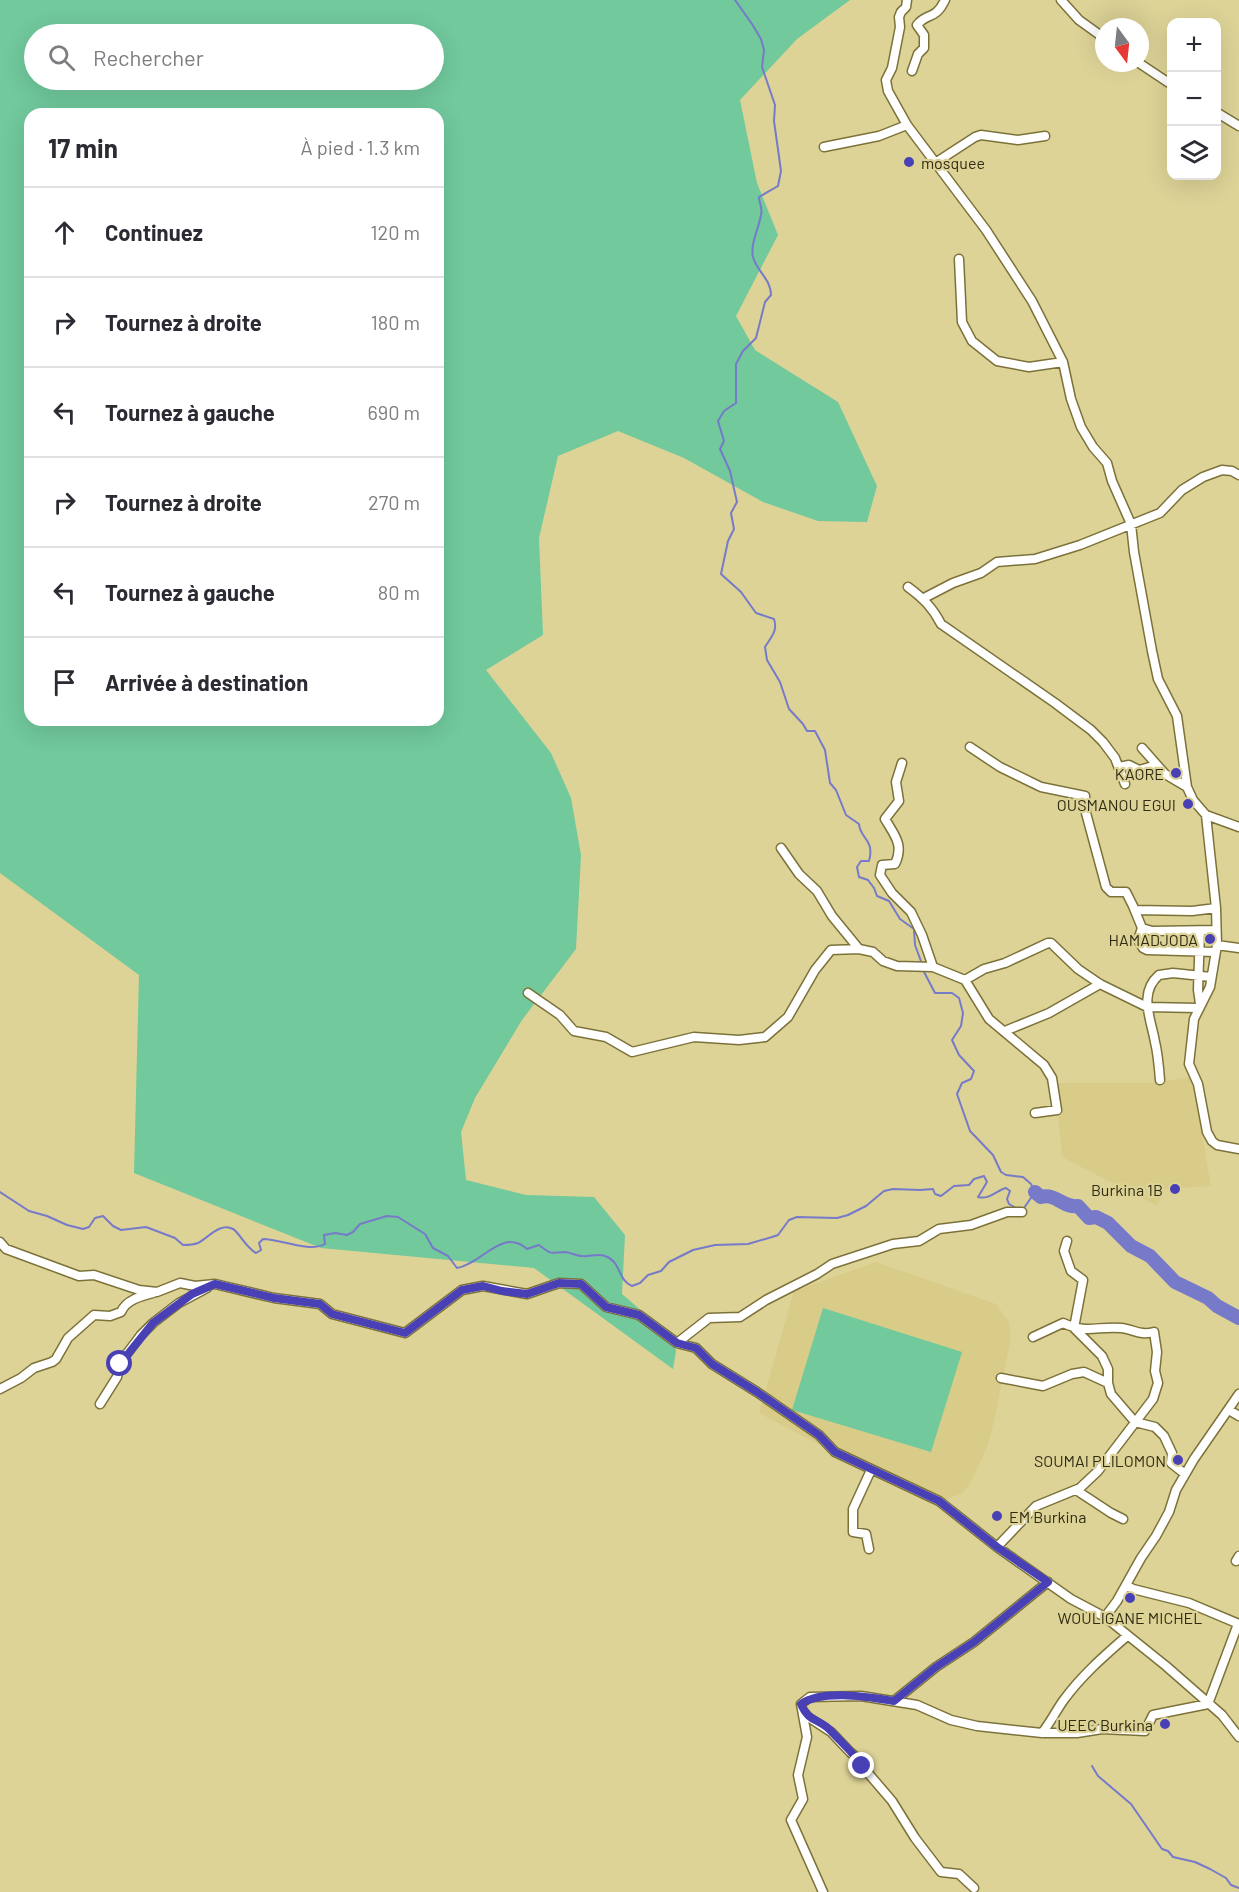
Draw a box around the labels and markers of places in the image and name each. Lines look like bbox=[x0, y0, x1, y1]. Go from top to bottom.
place label: mosquee bbox=[921, 153, 985, 172]
marker: mosquee bbox=[902, 155, 916, 169]
place label: KAORE bbox=[1115, 764, 1164, 783]
marker: KAORE bbox=[1169, 766, 1183, 780]
place label: OUSMANOU EGUI bbox=[1057, 795, 1176, 814]
marker: OUSMANOU EGUI bbox=[1181, 797, 1195, 811]
place label: HAMADJODA bbox=[1108, 930, 1198, 949]
marker: HAMADJODA bbox=[1203, 932, 1217, 946]
place label: Burkina 1B bbox=[1091, 1180, 1163, 1199]
marker: Burkina 1B bbox=[1168, 1182, 1182, 1196]
place label: SOUMAI PLILOMON bbox=[1034, 1451, 1166, 1470]
marker: SOUMAI PLILOMON bbox=[1171, 1453, 1185, 1467]
place label: EM Burkina bbox=[1009, 1507, 1086, 1526]
marker: EM Burkina bbox=[990, 1509, 1004, 1523]
marker: WOULIGANE MICHEL bbox=[1123, 1591, 1137, 1605]
place label: WOULIGANE MICHEL bbox=[1058, 1608, 1202, 1627]
place label: UEEC Burkina bbox=[1057, 1715, 1153, 1734]
marker: UEEC Burkina bbox=[1158, 1717, 1172, 1731]

